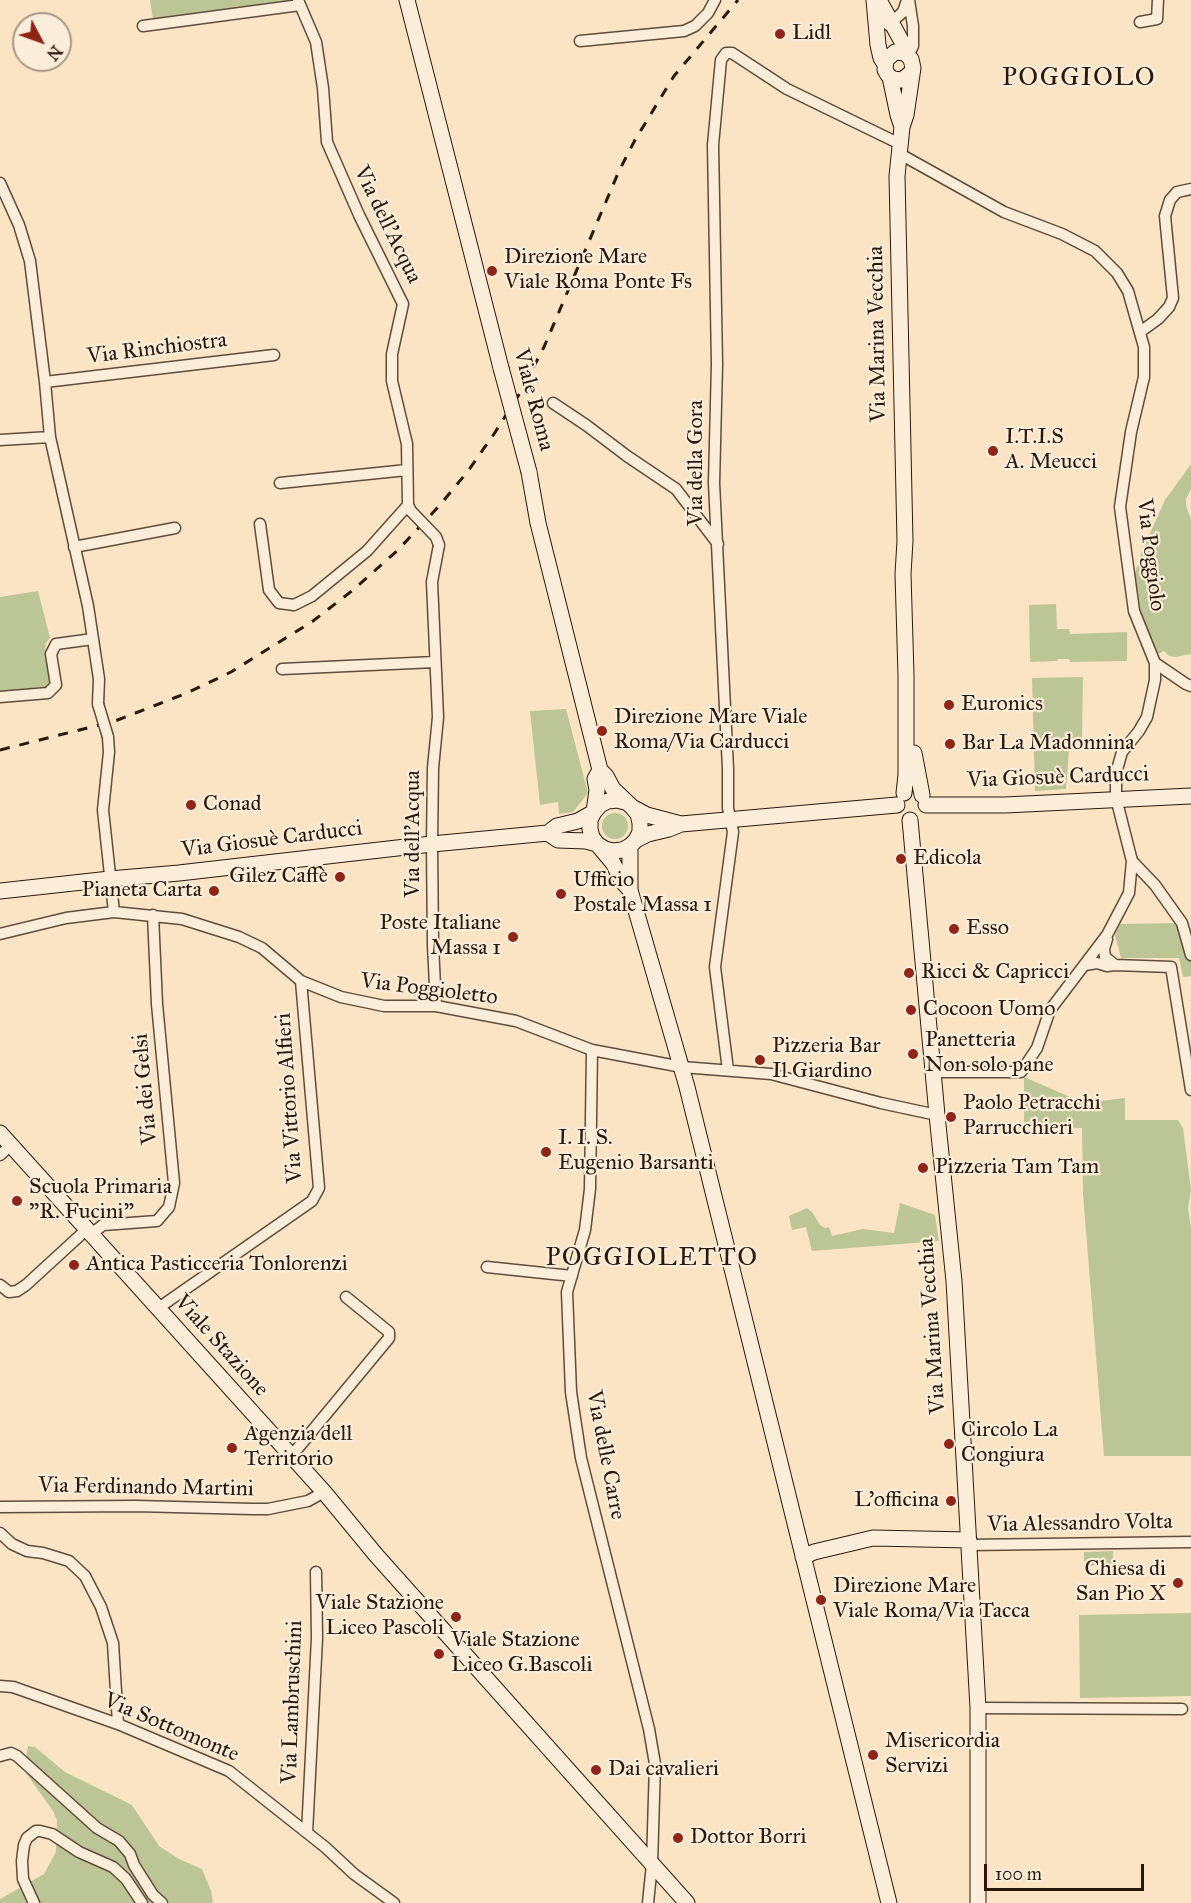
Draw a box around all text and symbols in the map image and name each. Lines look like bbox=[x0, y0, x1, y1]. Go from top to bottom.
north arrow bbox=[12, 12, 72, 72]
place label: Lidl bbox=[792, 21, 831, 47]
marker: Lidl bbox=[773, 27, 787, 41]
text: N bbox=[43, 41, 66, 64]
district label: POGGIOLO bbox=[1002, 63, 1156, 95]
street label: Via dell'Acqua bbox=[347, 162, 427, 288]
place label: Direzione Mare Viale Roma Ponte Fs bbox=[504, 245, 692, 296]
street label: Via Marina Vecchia bbox=[863, 245, 893, 423]
marker: Direzione Mare Viale Roma Ponte Fs bbox=[485, 264, 499, 278]
street label: Via Rinchiostra bbox=[85, 327, 229, 371]
street label: Viale Roma bbox=[507, 346, 559, 454]
street label: Via della Gora bbox=[684, 400, 710, 526]
place label: I.T.I.S A. Meucci bbox=[1005, 425, 1097, 476]
marker: I.T.I.S A. Meucci bbox=[986, 444, 1000, 458]
street label: Via Poggiolo bbox=[1130, 497, 1170, 613]
place label: Euronics bbox=[961, 692, 1043, 718]
marker: Euronics bbox=[942, 698, 956, 712]
place label: Direzione Mare Viale Roma/Via Carducci bbox=[614, 705, 807, 756]
marker: Direzione Mare Viale Roma/Via Carducci bbox=[595, 724, 609, 738]
place label: Bar La Madonnina bbox=[962, 731, 1134, 757]
marker: Bar La Madonnina bbox=[943, 737, 957, 751]
street label: Via Giosuè Carducci bbox=[967, 762, 1149, 794]
street label: Via dell'Acqua bbox=[401, 770, 427, 898]
place label: Conad bbox=[203, 792, 261, 818]
marker: Conad bbox=[184, 798, 198, 812]
street label: Via Giosuè Carducci bbox=[180, 816, 364, 864]
place label: Edicola bbox=[913, 846, 981, 872]
marker: Edicola bbox=[894, 852, 908, 866]
place label: Gilez Caffè bbox=[229, 864, 328, 890]
place label: Ufficio Postale Massa 1 bbox=[573, 868, 712, 920]
marker: Gilez Caffè bbox=[333, 870, 347, 884]
place label: Pianeta Carta bbox=[82, 878, 202, 904]
marker: Pianeta Carta bbox=[207, 884, 221, 898]
marker: Ufficio Postale Massa 1 bbox=[554, 887, 568, 901]
place label: Poste Italiane Massa 1 bbox=[380, 911, 501, 962]
place label: Esso bbox=[966, 916, 1009, 942]
marker: Esso bbox=[947, 922, 961, 936]
marker: Poste Italiane Massa 1 bbox=[506, 930, 520, 944]
place label: Ricci & Capricci bbox=[921, 960, 1069, 986]
marker: Ricci & Capricci bbox=[902, 966, 916, 980]
street label: Via Poggioletto bbox=[359, 968, 499, 1012]
place label: Cocoon Uomo bbox=[923, 997, 1055, 1023]
marker: Cocoon Uomo bbox=[904, 1003, 918, 1017]
street label: Via Vittorio Alfieri bbox=[271, 1012, 309, 1184]
place label: Panetteria Non solo pane bbox=[925, 1028, 1054, 1080]
street label: Via dei Gelsi bbox=[128, 1032, 164, 1146]
place label: Pizzeria Bar Il Giardino bbox=[772, 1034, 881, 1086]
marker: Panetteria Non solo pane bbox=[906, 1047, 920, 1061]
marker: Pizzeria Bar Il Giardino bbox=[753, 1053, 767, 1067]
place label: Paolo Petracchi Parrucchieri bbox=[963, 1091, 1101, 1142]
marker: Paolo Petracchi Parrucchieri bbox=[944, 1110, 958, 1124]
place label: I. I. S. Eugenio Barsanti bbox=[558, 1126, 714, 1178]
marker: I. I. S. Eugenio Barsanti bbox=[539, 1145, 553, 1159]
place label: Pizzeria Tam Tam bbox=[935, 1155, 1099, 1181]
marker: Pizzeria Tam Tam bbox=[916, 1161, 930, 1175]
place label: Scuola Primaria "R. Fucini" bbox=[29, 1175, 172, 1226]
marker: Scuola Primaria "R. Fucini" bbox=[10, 1194, 24, 1208]
street label: Via Marina Vecchia bbox=[914, 1237, 952, 1415]
district label: POGGIOLETTO bbox=[545, 1243, 759, 1275]
place label: Antica Pasticceria Tonlorenzi bbox=[86, 1252, 348, 1278]
marker: Antica Pasticceria Tonlorenzi bbox=[67, 1258, 81, 1272]
street label: Viale Stazione bbox=[168, 1289, 274, 1403]
street label: Via delle Carre bbox=[580, 1388, 630, 1522]
place label: Circolo La Congiura bbox=[961, 1418, 1058, 1470]
place label: Agenzia dell Territorio bbox=[244, 1422, 352, 1474]
marker: Circolo La Congiura bbox=[942, 1437, 956, 1451]
marker: Agenzia dell Territorio bbox=[225, 1441, 239, 1455]
street label: Via Ferdinando Martini bbox=[38, 1473, 254, 1503]
place label: L'officina bbox=[854, 1488, 939, 1514]
marker: L'officina bbox=[944, 1494, 958, 1508]
street label: Via Alessandro Volta bbox=[987, 1509, 1173, 1539]
place label: Chiesa di San Pio X bbox=[1076, 1557, 1166, 1609]
place label: Direzione Mare Viale Roma/Via Tacca bbox=[833, 1574, 1030, 1626]
marker: Chiesa di San Pio X bbox=[1171, 1576, 1185, 1590]
place label: Viale Stazione Liceo Pascoli bbox=[315, 1591, 444, 1642]
marker: Direzione Mare Viale Roma/Via Tacca bbox=[814, 1593, 828, 1607]
marker: Viale Stazione Liceo Pascoli bbox=[449, 1610, 463, 1624]
street label: Via Lambruschini bbox=[277, 1620, 309, 1784]
place label: Viale Stazione Liceo G.Bascoli bbox=[451, 1628, 592, 1680]
marker: Viale Stazione Liceo G.Bascoli bbox=[432, 1647, 446, 1661]
street label: Via Sottomonte bbox=[99, 1688, 243, 1768]
place label: Misericordia Servizi bbox=[885, 1729, 1000, 1780]
marker: Misericordia Servizi bbox=[866, 1748, 880, 1762]
place label: Dai cavalieri bbox=[608, 1757, 719, 1783]
marker: Dai cavalieri bbox=[589, 1763, 603, 1777]
place label: Dottor Borri bbox=[690, 1825, 807, 1851]
marker: Dottor Borri bbox=[671, 1831, 685, 1845]
scale bar bbox=[987, 1852, 1148, 1890]
text: 100 m bbox=[995, 1863, 1042, 1885]

